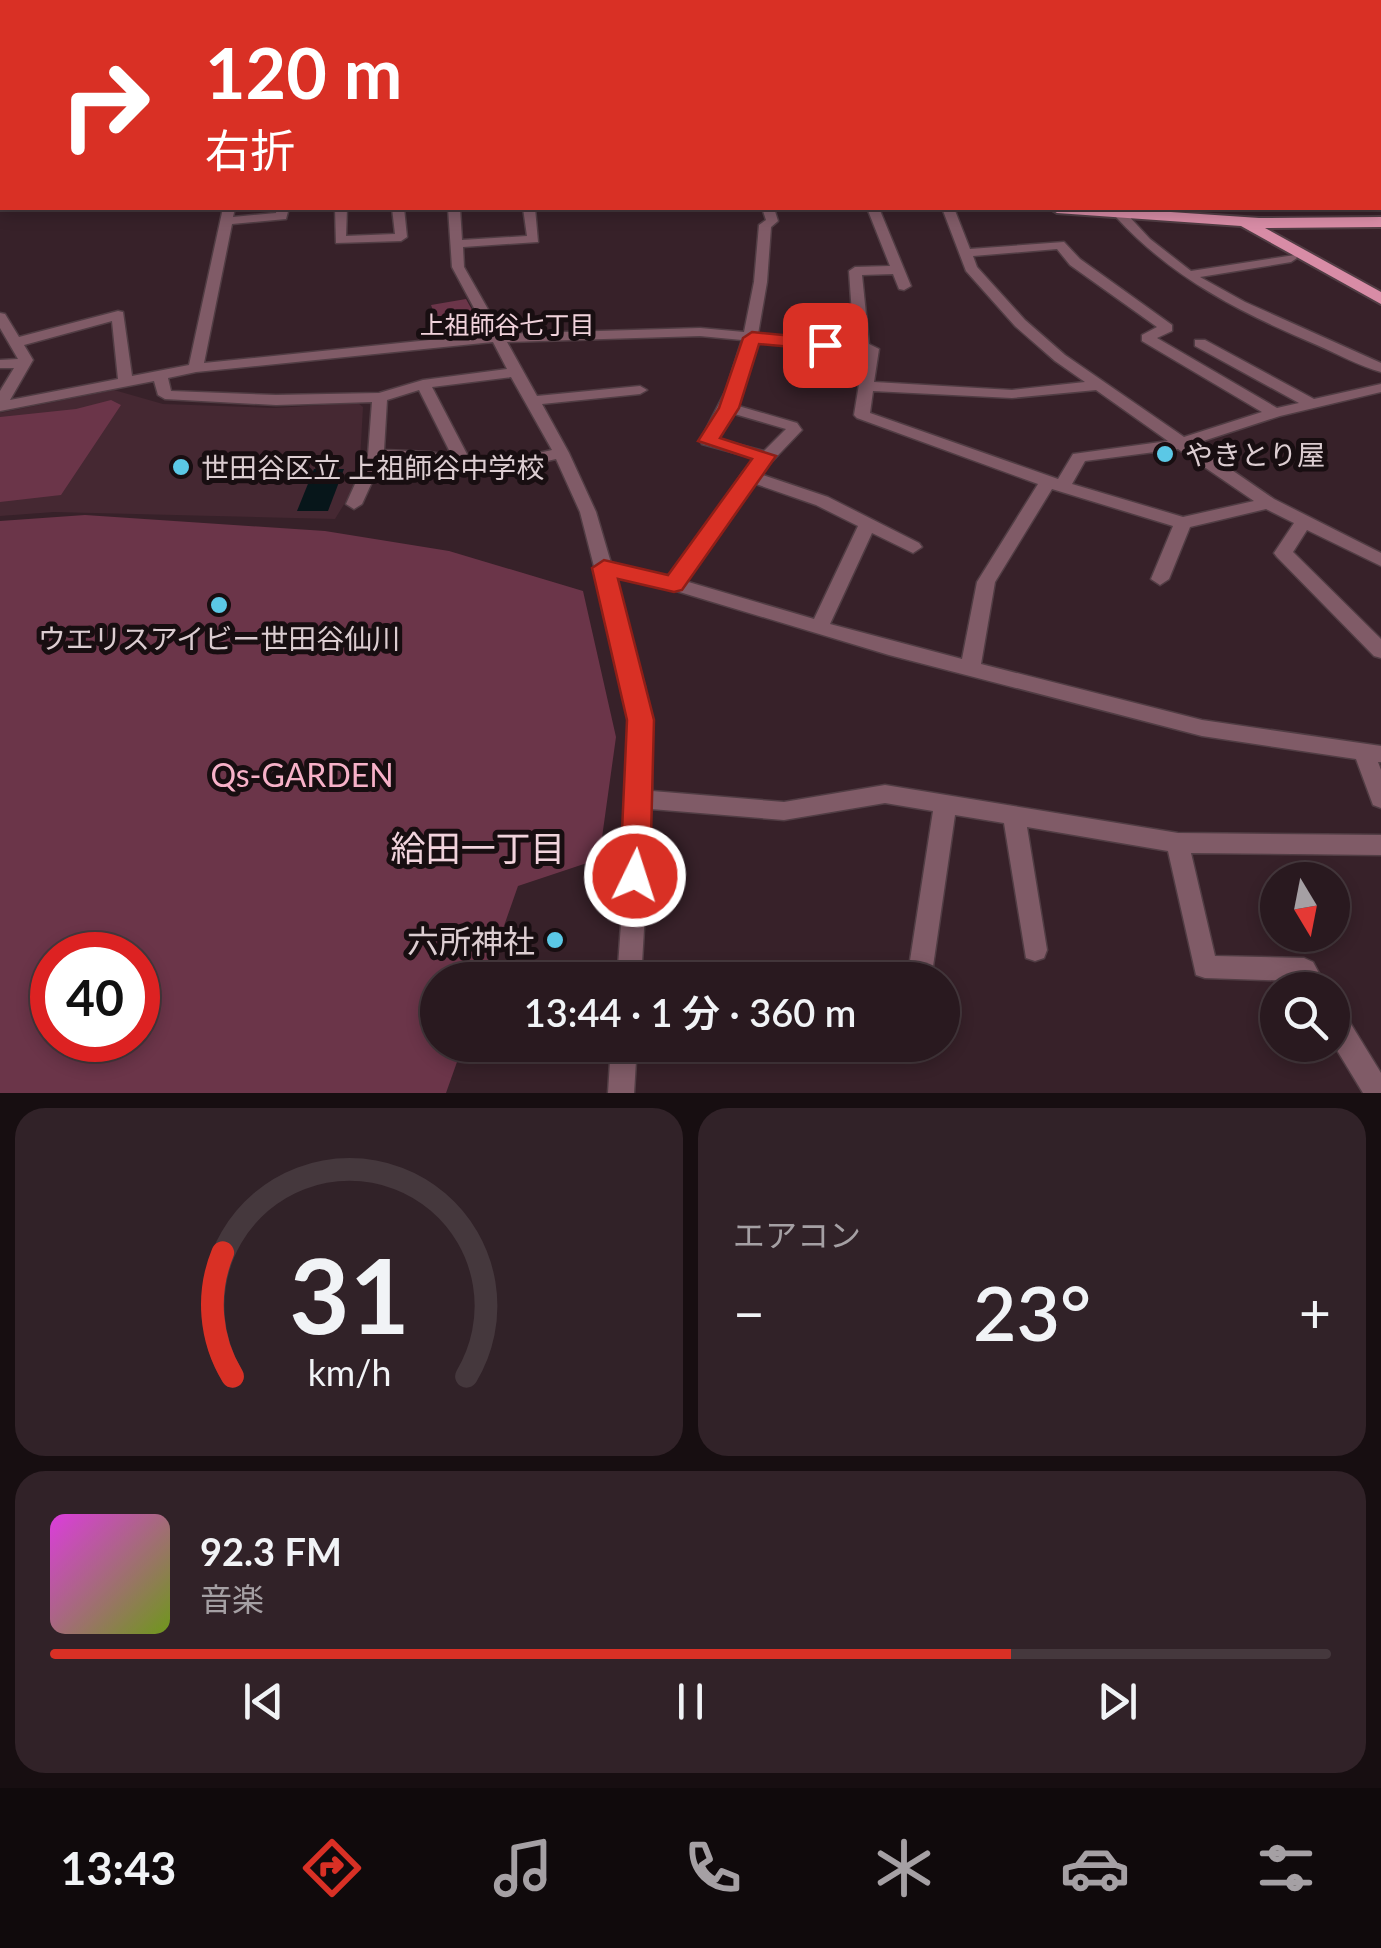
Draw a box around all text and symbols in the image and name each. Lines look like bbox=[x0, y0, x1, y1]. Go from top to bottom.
text: 120 m bbox=[205, 30, 402, 114]
icon: right bbox=[40, 40, 170, 170]
text: 右折 bbox=[205, 123, 295, 177]
pin bbox=[783, 303, 868, 388]
district label: 上祖師谷七丁目 bbox=[419, 309, 595, 339]
icon: arrive bbox=[798, 318, 853, 373]
place label: やきとり屋 bbox=[1185, 437, 1325, 471]
marker: やきとり屋 bbox=[1154, 443, 1176, 465]
place label: 世田谷区立 上祖師谷中学校 bbox=[201, 450, 544, 484]
marker: 世田谷区立 上祖師谷中学校 bbox=[170, 456, 192, 478]
marker: ウエリスアイビー世田谷仙川 bbox=[208, 594, 230, 616]
place label: ウエリスアイビー世田谷仙川 bbox=[38, 621, 400, 655]
park label: Qs-GARDEN bbox=[210, 755, 394, 794]
position arrow bbox=[583, 824, 687, 928]
district label: 給田一丁目 bbox=[390, 826, 566, 868]
north arrow bbox=[1260, 862, 1350, 952]
map controls bbox=[1260, 862, 1350, 1062]
place label: 六所神社 bbox=[407, 921, 535, 960]
marker: 六所神社 bbox=[544, 929, 566, 951]
speed limit sign: 40 bbox=[30, 932, 160, 1062]
button: search bbox=[1260, 972, 1350, 1062]
text: 13:44 · 1 分 · 360 m bbox=[524, 989, 856, 1035]
text: エアコン bbox=[733, 1215, 861, 1254]
text: 31 bbox=[289, 1231, 409, 1356]
text: 23° bbox=[973, 1267, 1091, 1357]
text: − bbox=[733, 1279, 765, 1345]
text: + bbox=[1299, 1279, 1331, 1345]
text: km/h bbox=[307, 1351, 391, 1394]
text: 92.3 FM bbox=[200, 1528, 342, 1574]
text: 音楽 bbox=[200, 1579, 264, 1618]
icon: previous bbox=[236, 1674, 291, 1729]
icon: pause bbox=[663, 1674, 718, 1729]
icon: next bbox=[1090, 1674, 1145, 1729]
icon: directions bbox=[297, 1833, 367, 1903]
icon: music bbox=[488, 1833, 558, 1903]
icon: phone bbox=[678, 1833, 748, 1903]
icon: climate bbox=[869, 1833, 939, 1903]
icon: car bbox=[1060, 1833, 1130, 1903]
icon: filters bbox=[1251, 1833, 1321, 1903]
text: 13:43 bbox=[60, 1841, 176, 1895]

